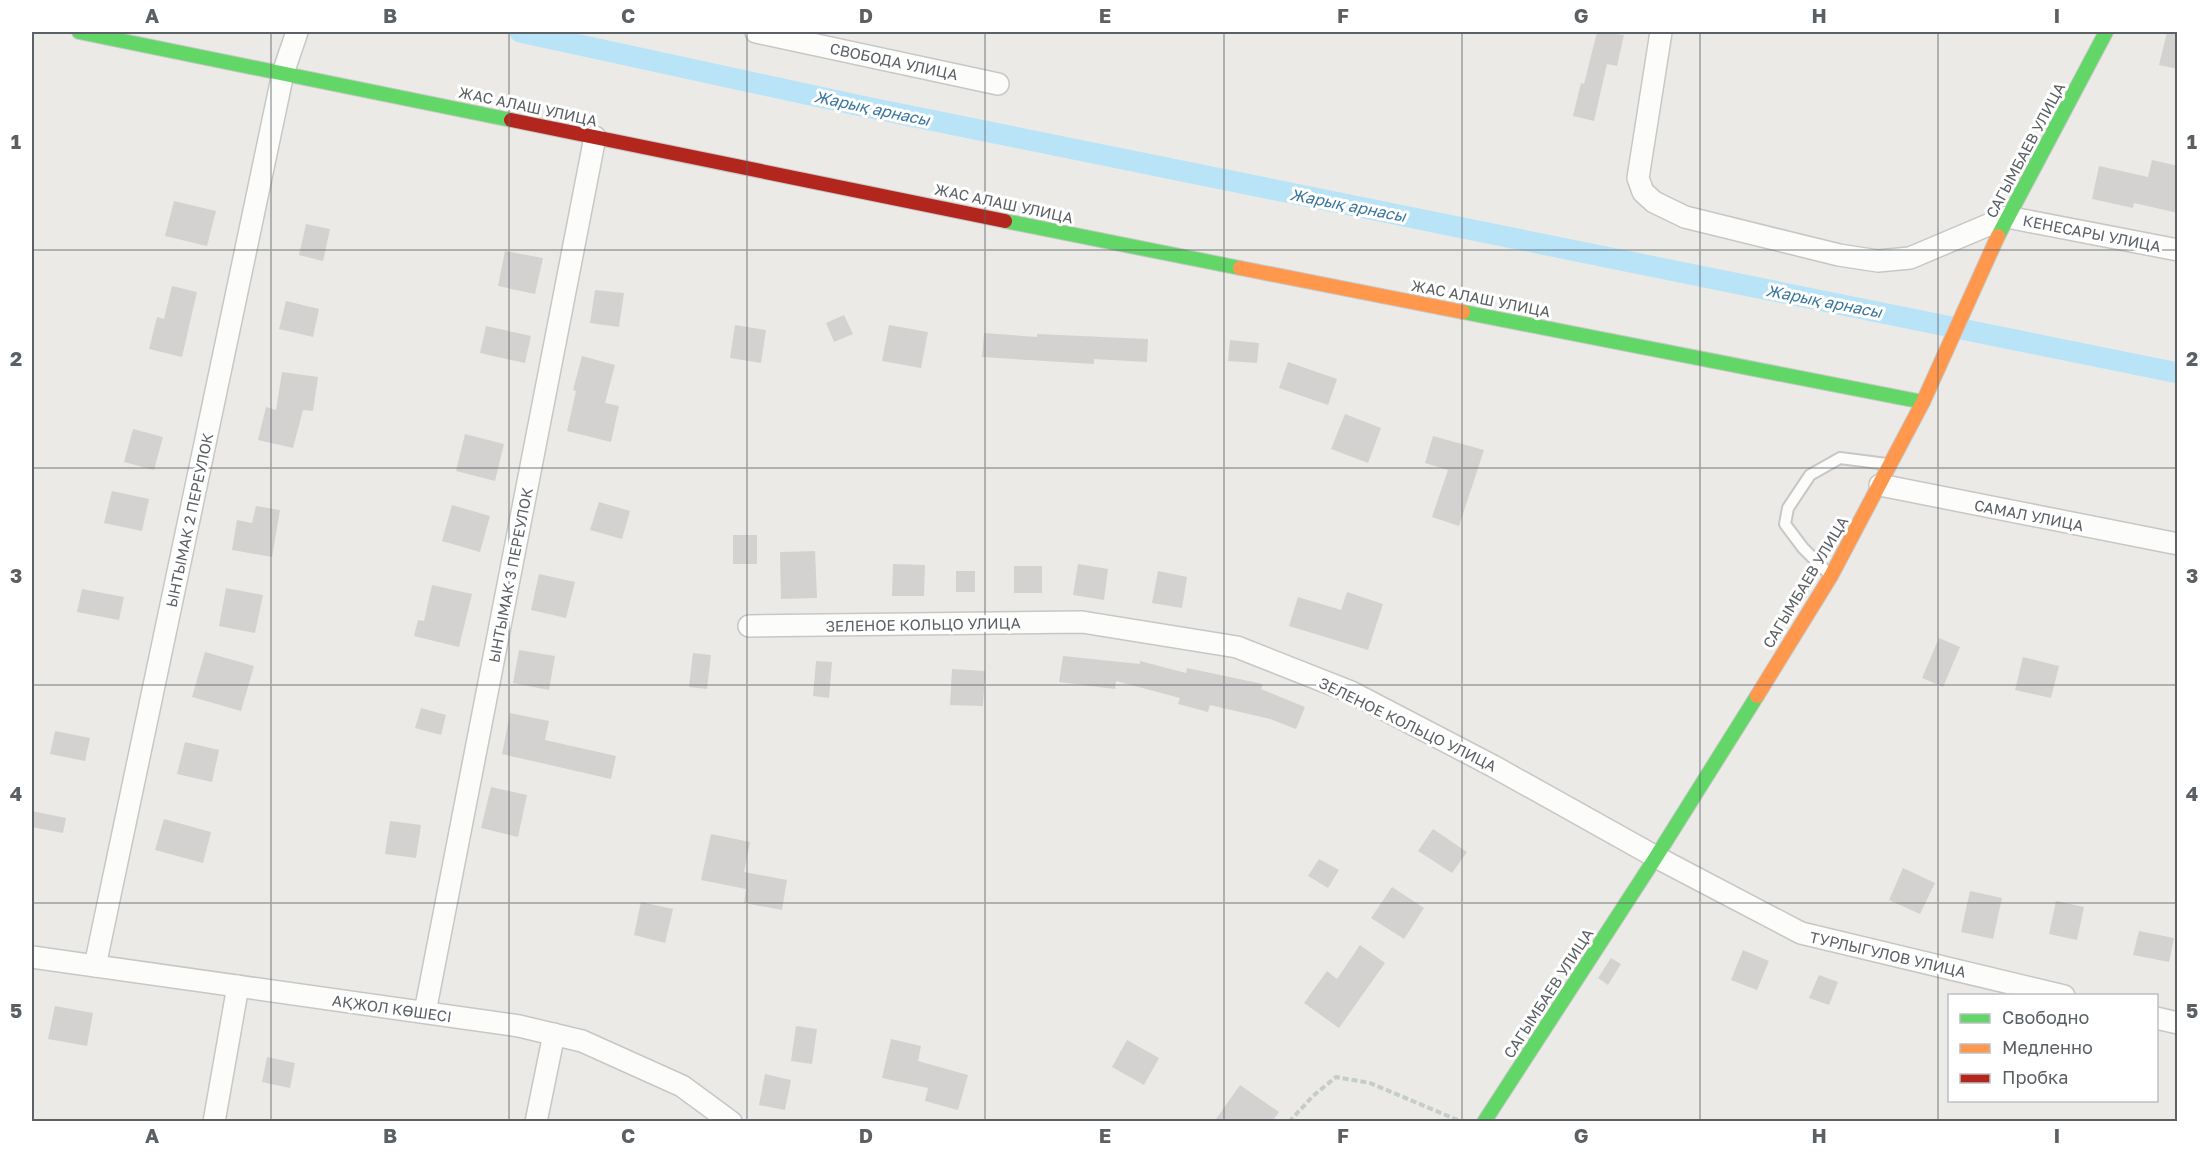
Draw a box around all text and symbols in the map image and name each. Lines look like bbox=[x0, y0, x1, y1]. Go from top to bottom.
text: A bbox=[145, 3, 159, 27]
text: B bbox=[383, 3, 397, 27]
text: C bbox=[621, 3, 635, 27]
text: D bbox=[859, 3, 873, 27]
text: E bbox=[1099, 3, 1111, 27]
text: F bbox=[1337, 3, 1349, 27]
text: G bbox=[1574, 3, 1588, 27]
text: H bbox=[1811, 3, 1827, 27]
text: I bbox=[2054, 3, 2060, 27]
street label: СВОБОДА УЛИЦА bbox=[828, 39, 960, 83]
street label: САГЫМБАЕВ УЛИЦА bbox=[1982, 79, 2068, 221]
street label: ЖАС АЛАШ УЛИЦА bbox=[457, 83, 599, 129]
water label: Жарық арнасы bbox=[813, 86, 933, 130]
text: 1 bbox=[11, 129, 21, 153]
text: 1 bbox=[2187, 129, 2197, 153]
street label: ЖАС АЛАШ УЛИЦА bbox=[933, 180, 1075, 226]
water label: Жарық арнасы bbox=[1289, 184, 1409, 226]
street label: КЕНЕСАРЫ УЛИЦА bbox=[2021, 211, 2163, 255]
street label: ЖАС АЛАШ УЛИЦА bbox=[1410, 276, 1552, 320]
water label: Жарық арнасы bbox=[1765, 280, 1885, 322]
text: 2 bbox=[10, 346, 22, 370]
text: 2 bbox=[2186, 346, 2198, 370]
street label: ЫНТЫМАК 2 ПЕРЕУЛОК bbox=[162, 431, 216, 609]
street label: ЫНТЫМАК 3 ПЕРЕУЛОК bbox=[484, 485, 536, 664]
street label: САМАЛ УЛИЦА bbox=[1973, 496, 2085, 534]
street label: САГЫМБАЕВ УЛИЦА bbox=[1759, 513, 1851, 651]
text: 3 bbox=[10, 563, 22, 587]
text: 3 bbox=[2186, 563, 2198, 587]
street label: ЗЕЛЕНОЕ КОЛЬЦО УЛИЦА bbox=[825, 613, 1021, 635]
street label: ЗЕЛЕНОЕ КОЛЬЦО УЛИЦА bbox=[1316, 673, 1500, 775]
text: 4 bbox=[10, 781, 22, 805]
text: 4 bbox=[2186, 781, 2198, 805]
street label: САГЫМБАЕВ УЛИЦА bbox=[1499, 925, 1597, 1061]
street label: ТУРЛЫГУЛОВ УЛИЦА bbox=[1808, 927, 1968, 981]
street label: АҚЖОЛ КӨШЕСІ bbox=[331, 991, 453, 1025]
legend bbox=[1948, 994, 2158, 1102]
text: 5 bbox=[10, 998, 22, 1022]
text: 5 bbox=[2186, 998, 2198, 1022]
text: Свободно bbox=[2002, 1006, 2089, 1028]
text: Медленно bbox=[2002, 1036, 2093, 1058]
text: Пробка bbox=[2002, 1066, 2068, 1088]
text: A bbox=[145, 1123, 159, 1147]
text: B bbox=[383, 1123, 397, 1147]
text: C bbox=[621, 1123, 635, 1147]
text: D bbox=[859, 1123, 873, 1147]
text: E bbox=[1099, 1123, 1111, 1147]
text: F bbox=[1337, 1123, 1349, 1147]
text: G bbox=[1574, 1123, 1588, 1147]
text: H bbox=[1811, 1123, 1827, 1147]
text: I bbox=[2054, 1123, 2060, 1147]

